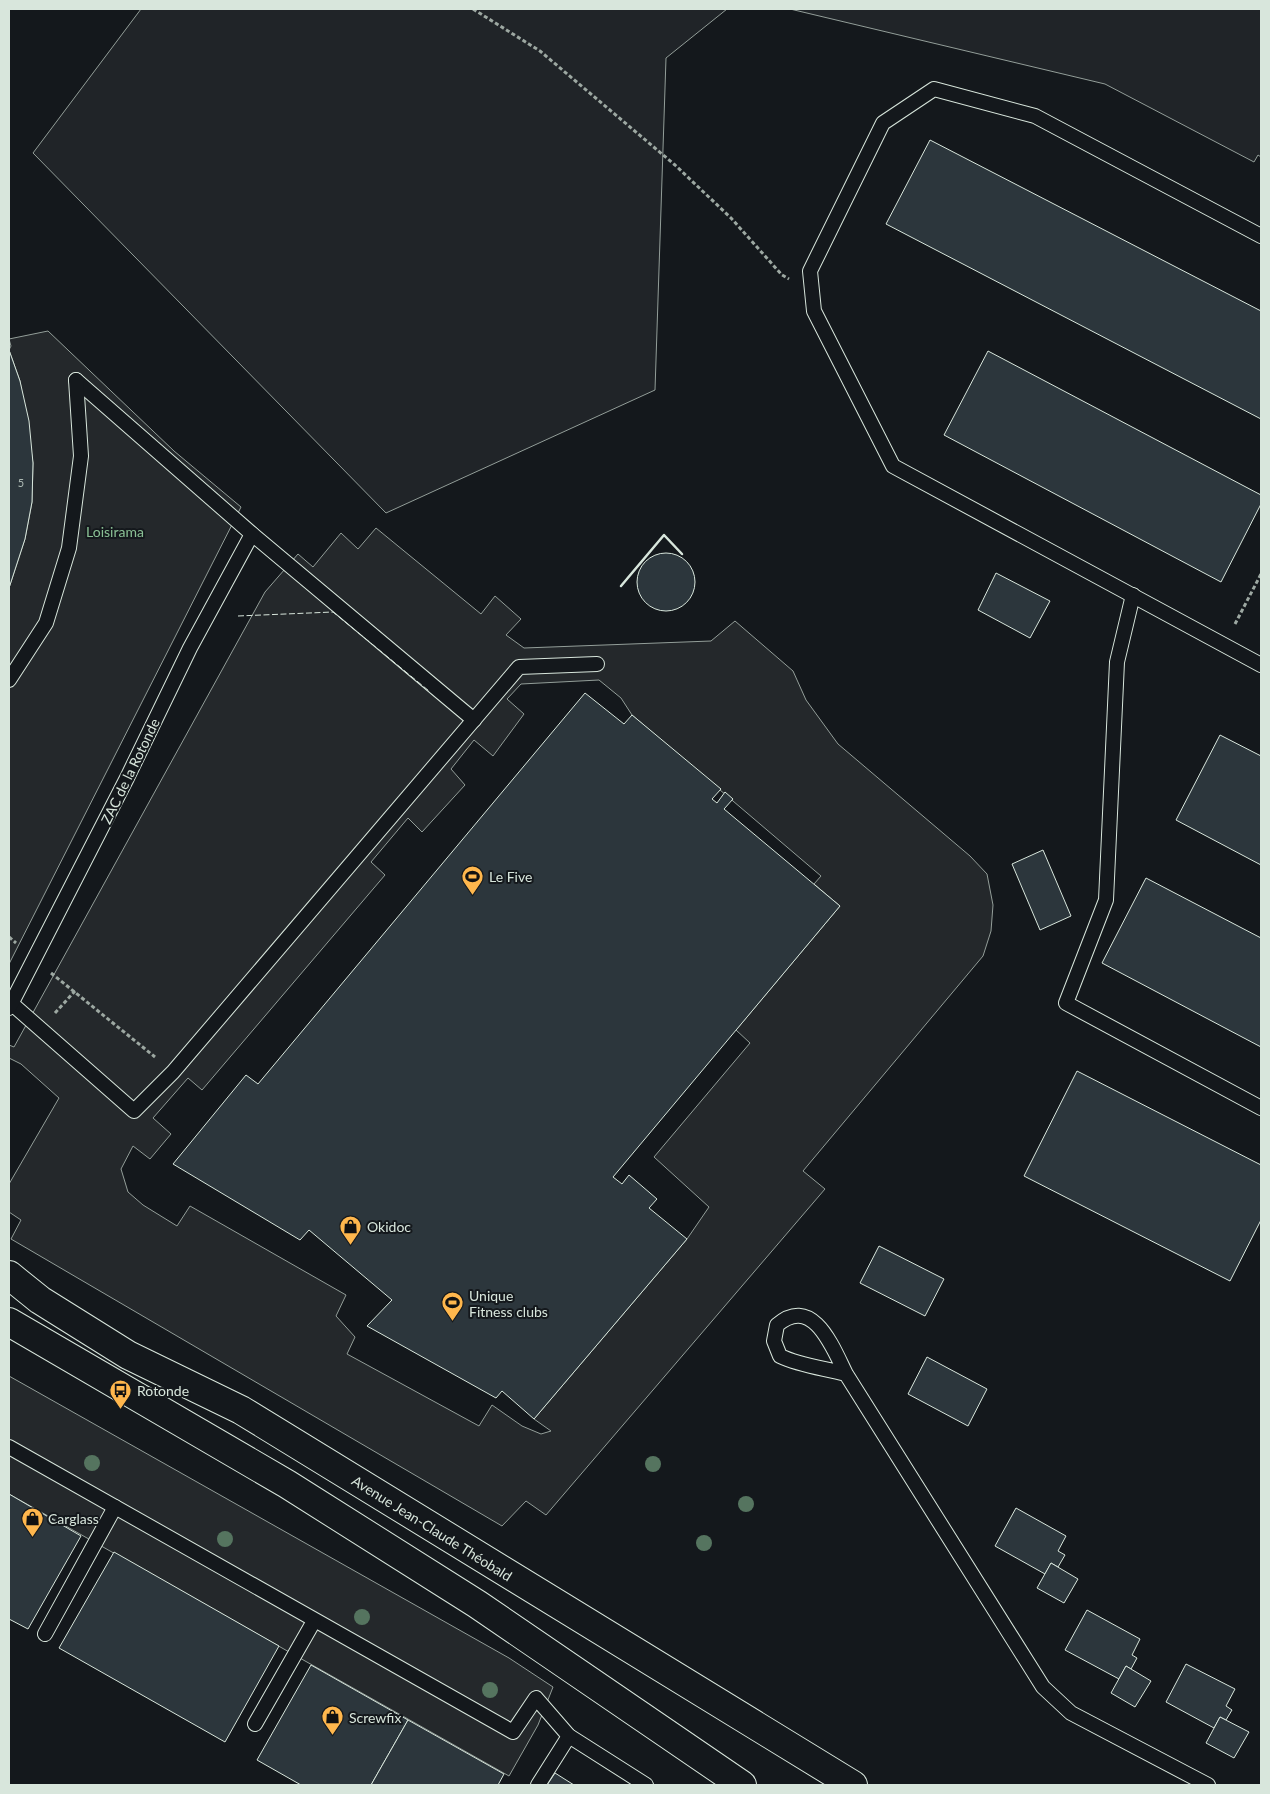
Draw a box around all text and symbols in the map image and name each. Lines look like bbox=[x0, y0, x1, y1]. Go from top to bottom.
house number: 5 bbox=[18, 476, 24, 489]
park label: Loisirama bbox=[86, 523, 144, 540]
street label: ZAC de la Rotonde bbox=[97, 715, 163, 827]
sports icon: Le Five bbox=[461, 864, 485, 895]
place label: Le Five bbox=[489, 868, 532, 885]
shop icon: Okidoc bbox=[339, 1214, 363, 1245]
place label: Okidoc bbox=[367, 1218, 411, 1235]
place label: Unique Fitness clubs bbox=[469, 1287, 548, 1320]
sports icon: Unique Fitness clubs bbox=[441, 1291, 465, 1322]
bus stop icon: Rotonde bbox=[109, 1378, 133, 1409]
place label: Rotonde bbox=[137, 1382, 189, 1399]
street label: Avenue Jean-Claude Théobald bbox=[349, 1472, 515, 1584]
shop icon: Carglass bbox=[20, 1506, 44, 1537]
place label: Carglass bbox=[48, 1510, 99, 1527]
shop icon: Screwfix bbox=[321, 1705, 345, 1736]
place label: Screwfix bbox=[349, 1709, 401, 1726]

